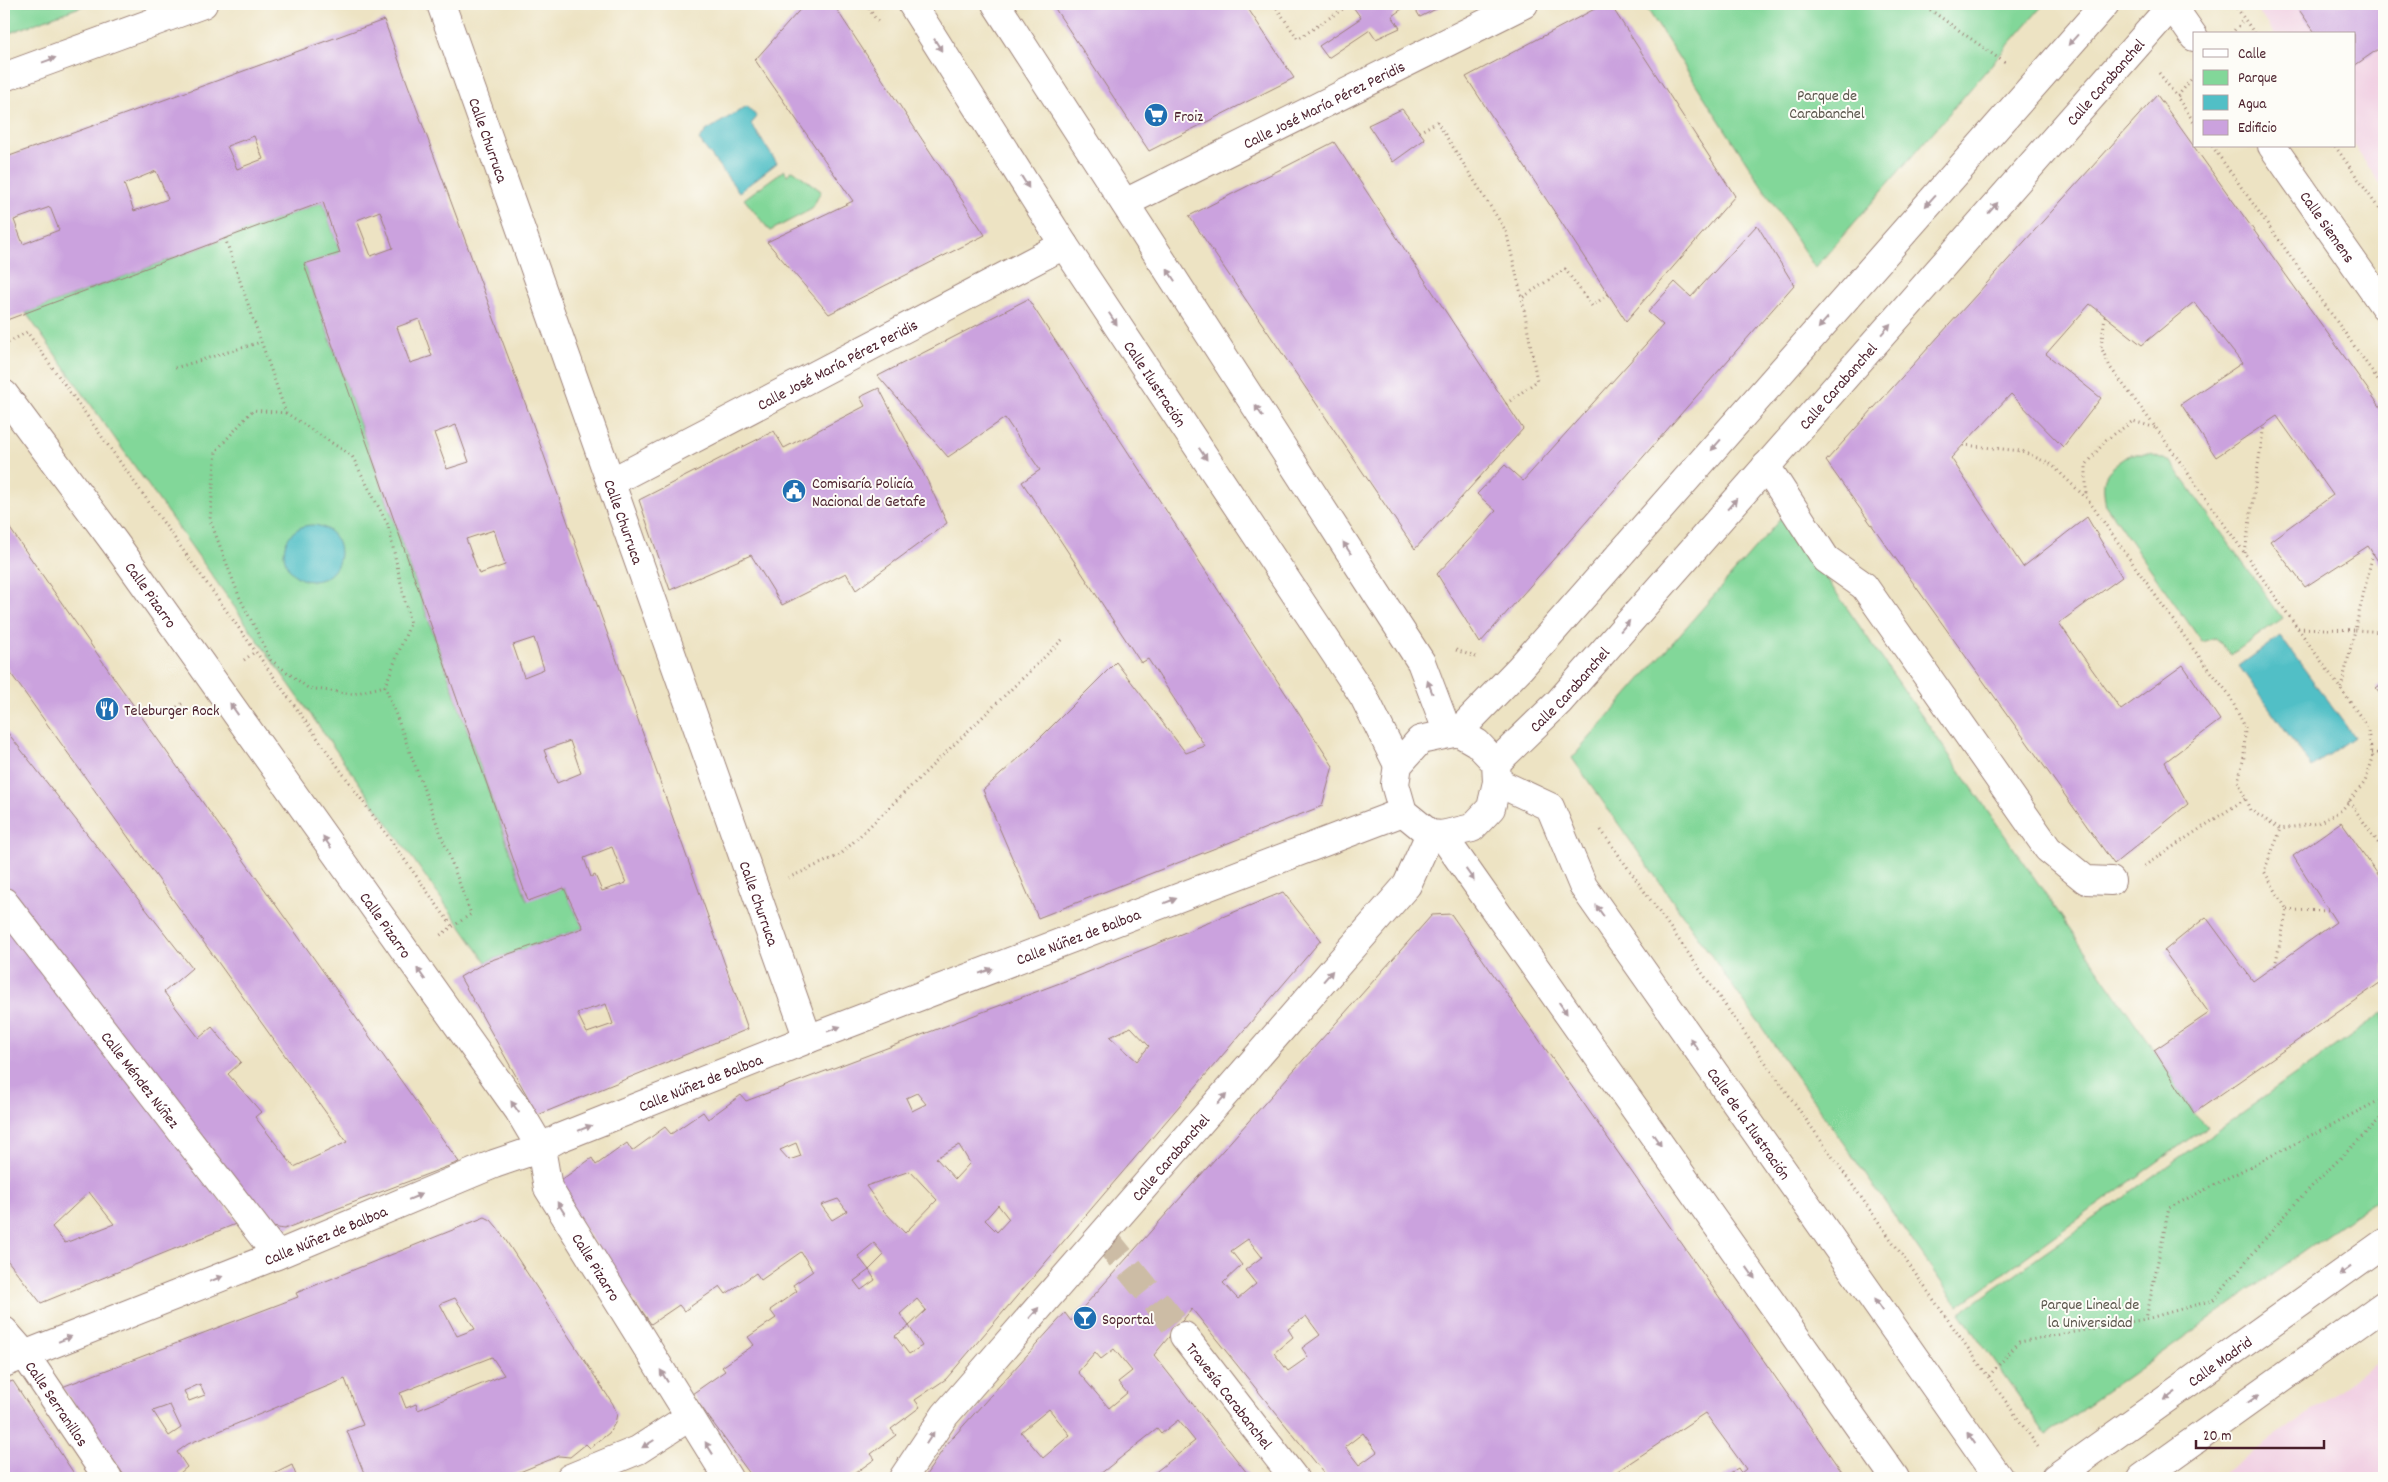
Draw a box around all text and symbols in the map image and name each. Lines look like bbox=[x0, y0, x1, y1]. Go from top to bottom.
legend bbox=[2193, 32, 2356, 148]
one-way arrow bbox=[2067, 34, 2078, 47]
street label: Calle Carabanchel bbox=[2062, 35, 2151, 132]
one-way arrow bbox=[933, 38, 943, 52]
text: Calle bbox=[2238, 44, 2267, 66]
one-way arrow bbox=[42, 56, 57, 63]
street label: Calle José María Pérez Peridis bbox=[1240, 56, 1410, 156]
text: Parque bbox=[2238, 68, 2278, 90]
park label: Parque de Carabanchel bbox=[1789, 85, 1865, 126]
text: Agua bbox=[2238, 94, 2267, 116]
street label: Calle Churruca bbox=[461, 95, 513, 187]
supermarket icon: Froiz bbox=[1143, 102, 1169, 128]
place label: Froiz bbox=[1174, 106, 1203, 129]
text: Edificio bbox=[2238, 118, 2277, 140]
one-way arrow bbox=[1020, 176, 1029, 189]
street label: Calle Siemens bbox=[2293, 187, 2360, 269]
one-way arrow bbox=[1925, 195, 1936, 208]
one-way arrow bbox=[1988, 201, 1999, 214]
one-way arrow bbox=[1166, 268, 1176, 282]
one-way arrow bbox=[1108, 312, 1118, 325]
street label: Calle José María Pérez Peridis bbox=[754, 314, 923, 418]
one-way arrow bbox=[1817, 317, 1829, 329]
one-way arrow bbox=[1880, 324, 1892, 336]
street label: Calle Ilustración bbox=[1117, 337, 1191, 433]
street label: Calle Carabanchel bbox=[1794, 339, 1884, 436]
one-way arrow bbox=[1254, 405, 1264, 418]
one-way arrow bbox=[1710, 439, 1721, 452]
one-way arrow bbox=[1198, 447, 1208, 461]
place label: Comisaría Policía Nacional de Getafe bbox=[812, 473, 926, 514]
street label: Calle Churruca bbox=[596, 477, 648, 568]
public building icon: Comisaría Policía Nacional de Getafe bbox=[781, 478, 807, 504]
one-way arrow bbox=[1727, 498, 1738, 511]
one-way arrow bbox=[1342, 541, 1352, 555]
street label: Calle Pizarro bbox=[118, 558, 181, 634]
one-way arrow bbox=[1619, 621, 1631, 633]
street label: Calle Carabanchel bbox=[1525, 643, 1616, 739]
one-way arrow bbox=[1426, 679, 1434, 694]
restaurant icon: Teleburger Rock bbox=[94, 696, 120, 722]
place label: Teleburger Rock bbox=[124, 700, 220, 723]
one-way arrow bbox=[228, 703, 239, 716]
one-way arrow bbox=[322, 836, 333, 849]
street label: Calle Churruca bbox=[732, 858, 783, 950]
one-way arrow bbox=[1465, 868, 1475, 882]
street label: Calle Pizarro bbox=[353, 888, 416, 964]
one-way arrow bbox=[1163, 897, 1178, 905]
street label: Calle Núñez de Balboa bbox=[1013, 904, 1145, 973]
one-way arrow bbox=[1595, 904, 1605, 918]
one-way arrow bbox=[416, 967, 426, 981]
one-way arrow bbox=[979, 967, 994, 975]
one-way arrow bbox=[1323, 970, 1334, 983]
one-way arrow bbox=[1558, 1001, 1568, 1015]
one-way arrow bbox=[827, 1025, 842, 1033]
street label: Calle Méndez Núñez bbox=[94, 1027, 184, 1134]
one-way arrow bbox=[1689, 1037, 1699, 1051]
street label: Calle Núñez de Balboa bbox=[636, 1049, 767, 1119]
street label: Calle de la Ilustración bbox=[1700, 1064, 1795, 1185]
one-way arrow bbox=[1216, 1093, 1228, 1105]
one-way arrow bbox=[510, 1100, 520, 1114]
street label: Calle Carabanchel bbox=[1127, 1110, 1216, 1207]
one-way arrow bbox=[578, 1123, 592, 1131]
one-way arrow bbox=[1652, 1134, 1662, 1147]
one-way arrow bbox=[408, 1193, 423, 1201]
street label: Calle Núñez de Balboa bbox=[261, 1201, 392, 1273]
one-way arrow bbox=[556, 1201, 565, 1214]
street label: Calle Pizarro bbox=[565, 1229, 625, 1307]
one-way arrow bbox=[1746, 1266, 1756, 1280]
one-way arrow bbox=[2338, 1266, 2351, 1276]
one-way arrow bbox=[209, 1275, 224, 1282]
park label: Parque Lineal de la Universidad bbox=[2041, 1294, 2139, 1335]
one-way arrow bbox=[1873, 1299, 1883, 1312]
bar icon: Soportal bbox=[1072, 1305, 1098, 1331]
one-way arrow bbox=[1029, 1307, 1040, 1320]
place label: Soportal bbox=[1102, 1309, 1154, 1332]
street label: Calle Madrid bbox=[2184, 1332, 2258, 1394]
one-way arrow bbox=[58, 1334, 72, 1342]
street label: Travesía Carabanchel bbox=[1179, 1338, 1277, 1455]
street label: Calle Serranillos bbox=[18, 1357, 93, 1452]
one-way arrow bbox=[659, 1369, 668, 1382]
one-way arrow bbox=[2163, 1391, 2176, 1401]
one-way arrow bbox=[2246, 1394, 2260, 1404]
scale bar bbox=[2196, 1417, 2323, 1449]
text: 20 m bbox=[2203, 1426, 2231, 1448]
one-way arrow bbox=[925, 1431, 935, 1444]
one-way arrow bbox=[1966, 1432, 1976, 1445]
one-way arrow bbox=[642, 1439, 655, 1448]
one-way arrow bbox=[704, 1441, 713, 1454]

